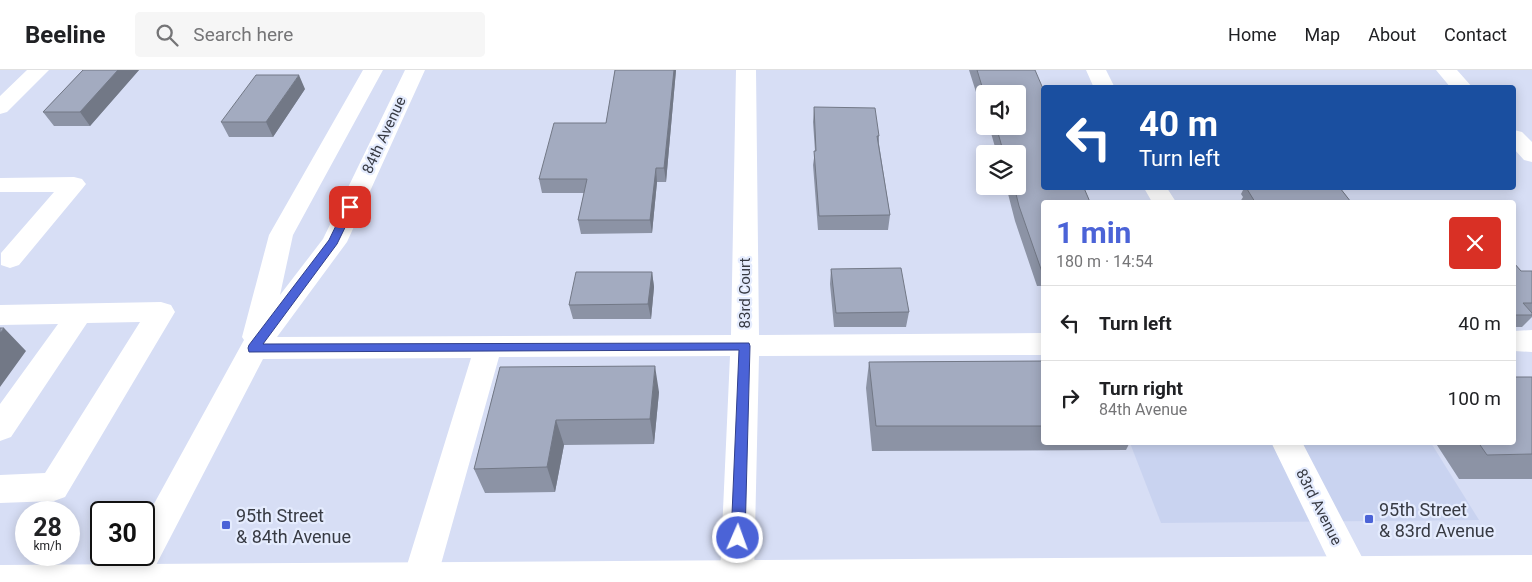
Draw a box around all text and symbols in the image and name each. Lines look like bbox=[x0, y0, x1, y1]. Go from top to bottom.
search box bbox=[135, 12, 485, 57]
text: Beeline bbox=[25, 21, 105, 49]
icon: search bbox=[153, 21, 181, 49]
text: Search here bbox=[193, 23, 293, 46]
text: Home bbox=[1228, 24, 1277, 45]
text: Map bbox=[1305, 24, 1340, 45]
text: About bbox=[1368, 24, 1416, 45]
text: Contact bbox=[1444, 24, 1507, 45]
map controls bbox=[976, 85, 1026, 195]
button: sound bbox=[976, 85, 1026, 135]
street label: 84th Avenue bbox=[358, 94, 410, 176]
text: 40 m bbox=[1139, 104, 1218, 145]
icon: left bbox=[1056, 105, 1121, 170]
button: layers bbox=[976, 145, 1026, 195]
text: Turn left bbox=[1139, 146, 1220, 171]
pin bbox=[329, 186, 371, 228]
icon: arrive bbox=[336, 193, 364, 221]
text: 1 min bbox=[1056, 215, 1131, 250]
button: close bbox=[1449, 217, 1501, 269]
text: 180 m · 14:54 bbox=[1056, 252, 1153, 271]
street label: 83rd Court bbox=[736, 257, 754, 328]
icon: left bbox=[1056, 309, 1084, 337]
text: Turn left bbox=[1099, 312, 1172, 335]
text: 40 m bbox=[1458, 312, 1501, 335]
text: Turn right bbox=[1099, 377, 1183, 400]
icon: right bbox=[1056, 384, 1084, 412]
text: 100 m bbox=[1448, 387, 1501, 410]
text: 84th Avenue bbox=[1099, 400, 1187, 419]
street label: 83rd Avenue bbox=[1292, 466, 1346, 548]
place label: 95th Street & 83rd Avenue bbox=[1379, 499, 1494, 541]
speed limit sign: 30 bbox=[90, 501, 155, 566]
place label: 95th Street & 84th Avenue bbox=[236, 505, 351, 547]
position arrow bbox=[711, 511, 763, 563]
text: 28 bbox=[33, 513, 62, 542]
marker: 95th Street & 83rd Avenue bbox=[1363, 513, 1375, 525]
marker: 95th Street & 84th Avenue bbox=[220, 519, 232, 531]
text: km/h bbox=[33, 539, 62, 553]

